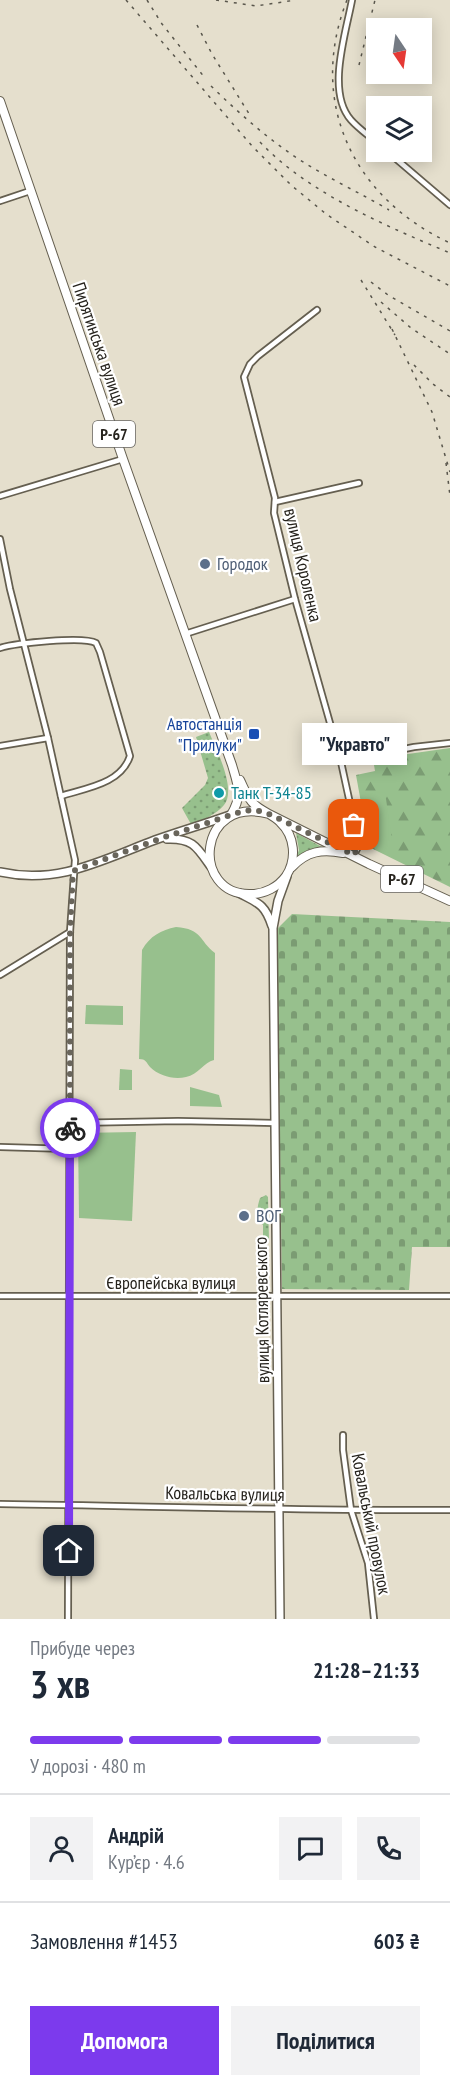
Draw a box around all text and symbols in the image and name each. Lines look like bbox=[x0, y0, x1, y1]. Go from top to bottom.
north arrow bbox=[366, 18, 432, 84]
map controls bbox=[366, 18, 432, 162]
button: layers bbox=[366, 96, 432, 162]
street label: Пирятинська вулиця bbox=[68, 279, 131, 408]
road number: Р-67 bbox=[93, 421, 135, 447]
street label: вулиця Короленка bbox=[279, 506, 328, 624]
place label: Городок bbox=[217, 552, 268, 575]
marker: Городок bbox=[198, 557, 212, 571]
place label: Автостанція "Прилуки" bbox=[167, 712, 242, 756]
callout: "Укравто" bbox=[302, 723, 406, 765]
marker: Автостанція "Прилуки" bbox=[247, 727, 261, 741]
text: "Укравто" bbox=[319, 731, 390, 757]
place label: Танк Т-34-85 bbox=[231, 781, 312, 804]
marker: Танк Т-34-85 bbox=[212, 786, 226, 800]
pin bbox=[328, 799, 379, 850]
icon: bag bbox=[337, 808, 370, 841]
road number: Р-67 bbox=[381, 866, 423, 892]
courier bbox=[40, 1098, 100, 1158]
icon: bike bbox=[54, 1112, 87, 1145]
place label: ВОГ bbox=[256, 1204, 281, 1227]
marker: ВОГ bbox=[237, 1209, 251, 1223]
street label: вулиця Котляревського bbox=[249, 1236, 274, 1383]
street label: Європейська вулиця bbox=[106, 1271, 236, 1294]
street label: Ковальський провулок bbox=[347, 1451, 396, 1596]
street label: Ковальська вулиця bbox=[165, 1481, 285, 1506]
pin bbox=[43, 1525, 94, 1576]
icon: home bbox=[52, 1534, 85, 1567]
text: Прибуде через bbox=[30, 1635, 135, 1661]
text: 21:28–21:33 bbox=[313, 1656, 420, 1684]
text: 3 хв bbox=[30, 1658, 90, 1709]
text: У дорозі · 480 m bbox=[30, 1753, 146, 1779]
button: person bbox=[30, 1817, 93, 1880]
button: chat bbox=[279, 1817, 342, 1880]
button: phone bbox=[357, 1817, 420, 1880]
text: Андрій bbox=[108, 1821, 164, 1849]
text: Кур’єр · 4.6 bbox=[108, 1849, 185, 1875]
text: Замовлення #1453 bbox=[30, 1927, 178, 1955]
text: 603 ₴ bbox=[373, 1927, 420, 1955]
button: Допомога bbox=[30, 2006, 219, 2075]
button: Поділитися bbox=[231, 2006, 420, 2075]

